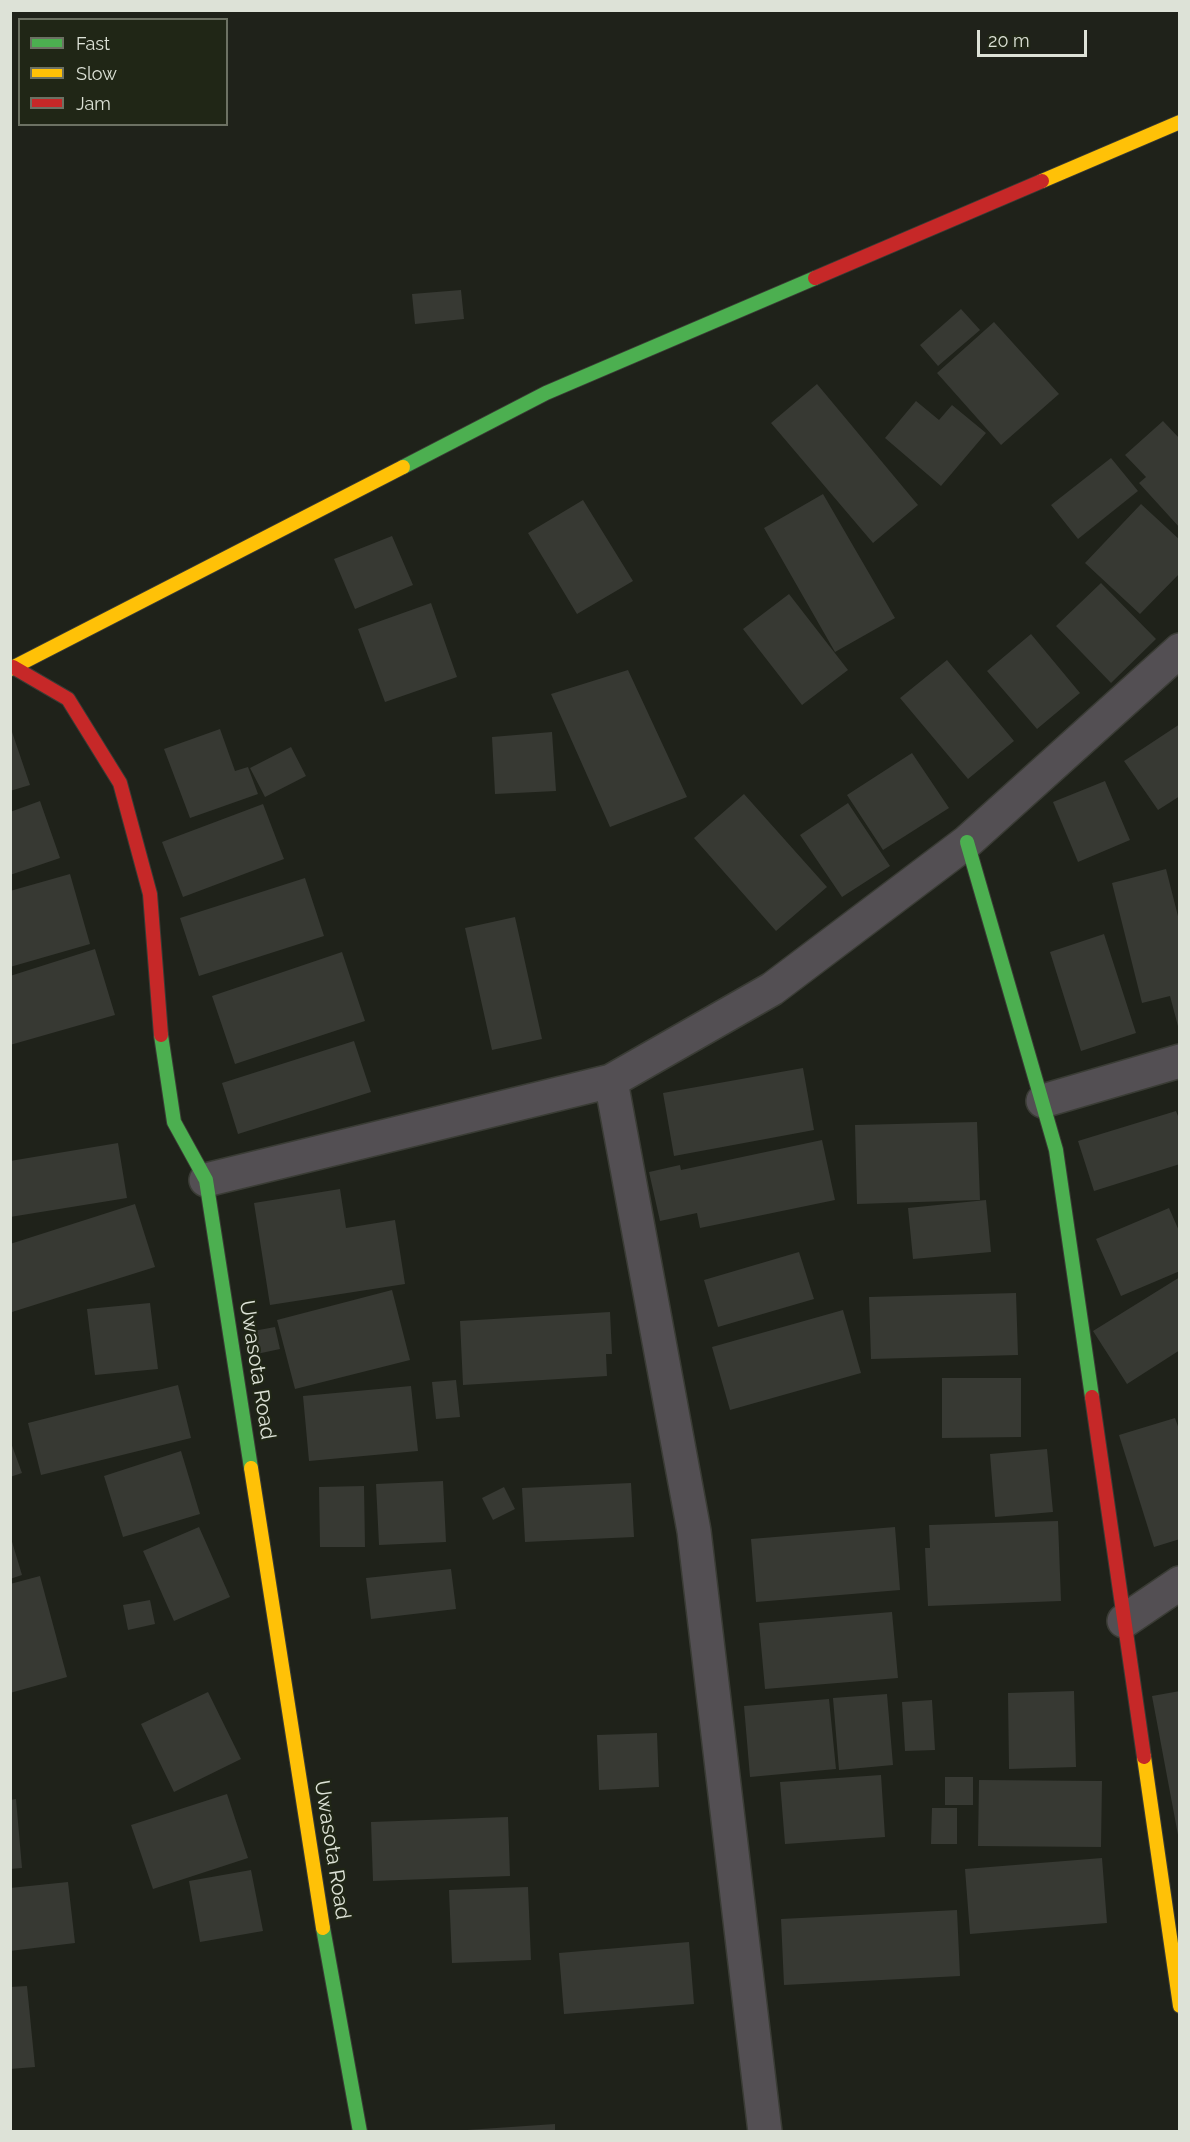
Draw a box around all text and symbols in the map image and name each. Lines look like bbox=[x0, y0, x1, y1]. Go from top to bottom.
legend bbox=[18, 18, 228, 126]
scale bar bbox=[980, 18, 1090, 56]
text: 20 m bbox=[988, 30, 1030, 51]
text: Fast bbox=[76, 33, 110, 54]
text: Slow bbox=[76, 63, 117, 84]
text: Jam bbox=[76, 93, 111, 114]
street label: Uwasota Road bbox=[234, 1299, 280, 1441]
street label: Uwasota Road bbox=[309, 1779, 355, 1921]

